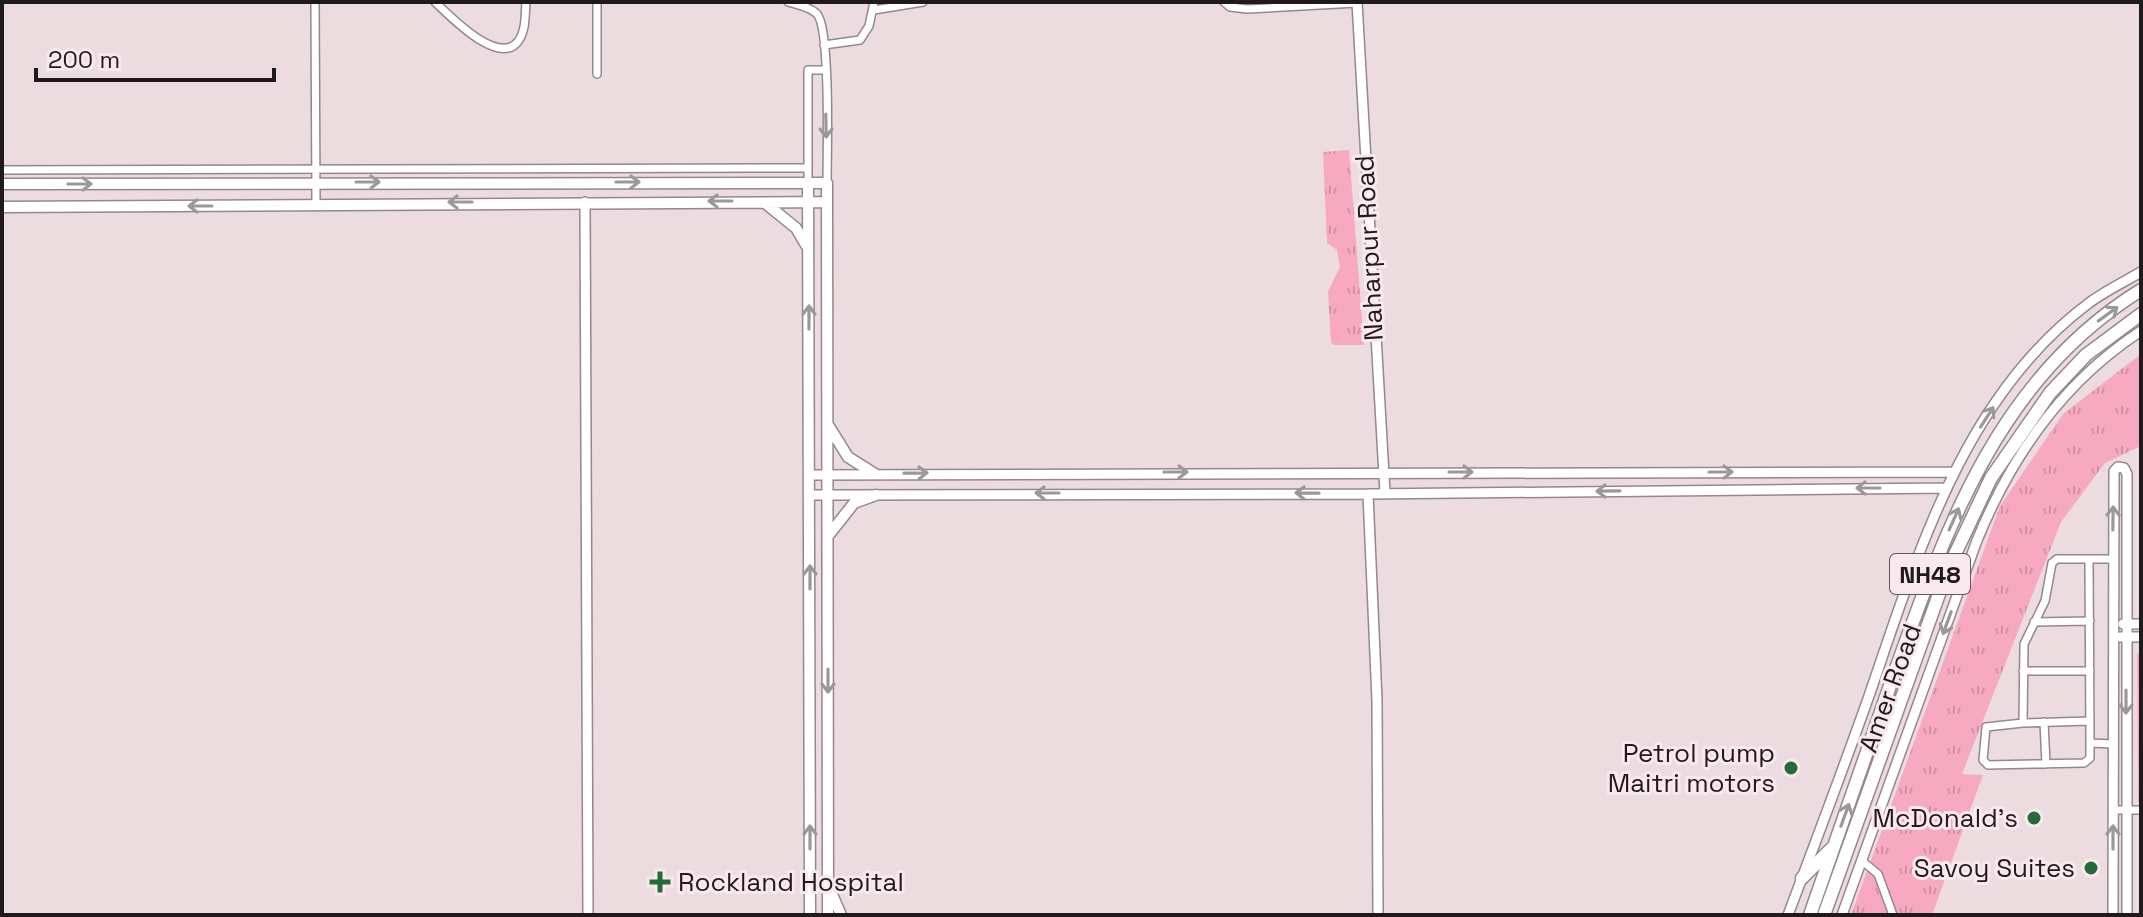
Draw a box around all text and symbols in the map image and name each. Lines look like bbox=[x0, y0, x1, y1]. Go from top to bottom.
scale bar bbox=[36, 32, 274, 82]
text: 200 m bbox=[48, 44, 120, 75]
one-way arrow bbox=[818, 112, 834, 139]
street label: Naharpur Road bbox=[1347, 154, 1391, 342]
one-way arrow bbox=[614, 174, 641, 190]
one-way arrow bbox=[354, 175, 381, 190]
one-way arrow bbox=[66, 176, 93, 191]
one-way arrow bbox=[707, 193, 734, 209]
one-way arrow bbox=[447, 194, 474, 210]
one-way arrow bbox=[187, 198, 214, 214]
one-way arrow bbox=[801, 304, 817, 331]
one-way arrow bbox=[2097, 305, 2118, 322]
one-way arrow bbox=[1978, 406, 1995, 428]
one-way arrow bbox=[1162, 464, 1189, 480]
one-way arrow bbox=[1447, 464, 1474, 480]
one-way arrow bbox=[1707, 464, 1734, 480]
one-way arrow bbox=[902, 466, 929, 481]
one-way arrow bbox=[1855, 480, 1882, 496]
one-way arrow bbox=[1595, 483, 1622, 499]
one-way arrow bbox=[1034, 485, 1061, 501]
one-way arrow bbox=[1294, 485, 1321, 501]
one-way arrow bbox=[2105, 505, 2121, 532]
one-way arrow bbox=[1947, 507, 1962, 531]
road number: NH48 bbox=[1890, 554, 1970, 594]
one-way arrow bbox=[802, 564, 818, 591]
one-way arrow bbox=[1939, 610, 1954, 635]
street label: Amer Road bbox=[1851, 619, 1929, 757]
one-way arrow bbox=[820, 667, 836, 694]
one-way arrow bbox=[2118, 688, 2134, 715]
place label: Petrol pump Maitri motors bbox=[1608, 736, 1775, 800]
marker: Petrol pump Maitri motors bbox=[1782, 759, 1800, 777]
place label: McDonald's bbox=[1873, 801, 2018, 835]
one-way arrow bbox=[1838, 803, 1853, 828]
marker: McDonald's bbox=[2025, 809, 2043, 827]
one-way arrow bbox=[802, 824, 818, 851]
one-way arrow bbox=[2105, 824, 2121, 851]
place label: Savoy Suites bbox=[1914, 851, 2075, 885]
marker: Savoy Suites bbox=[2082, 859, 2100, 877]
place label: Rockland Hospital bbox=[678, 865, 904, 899]
marker: Rockland Hospital bbox=[649, 871, 671, 893]

